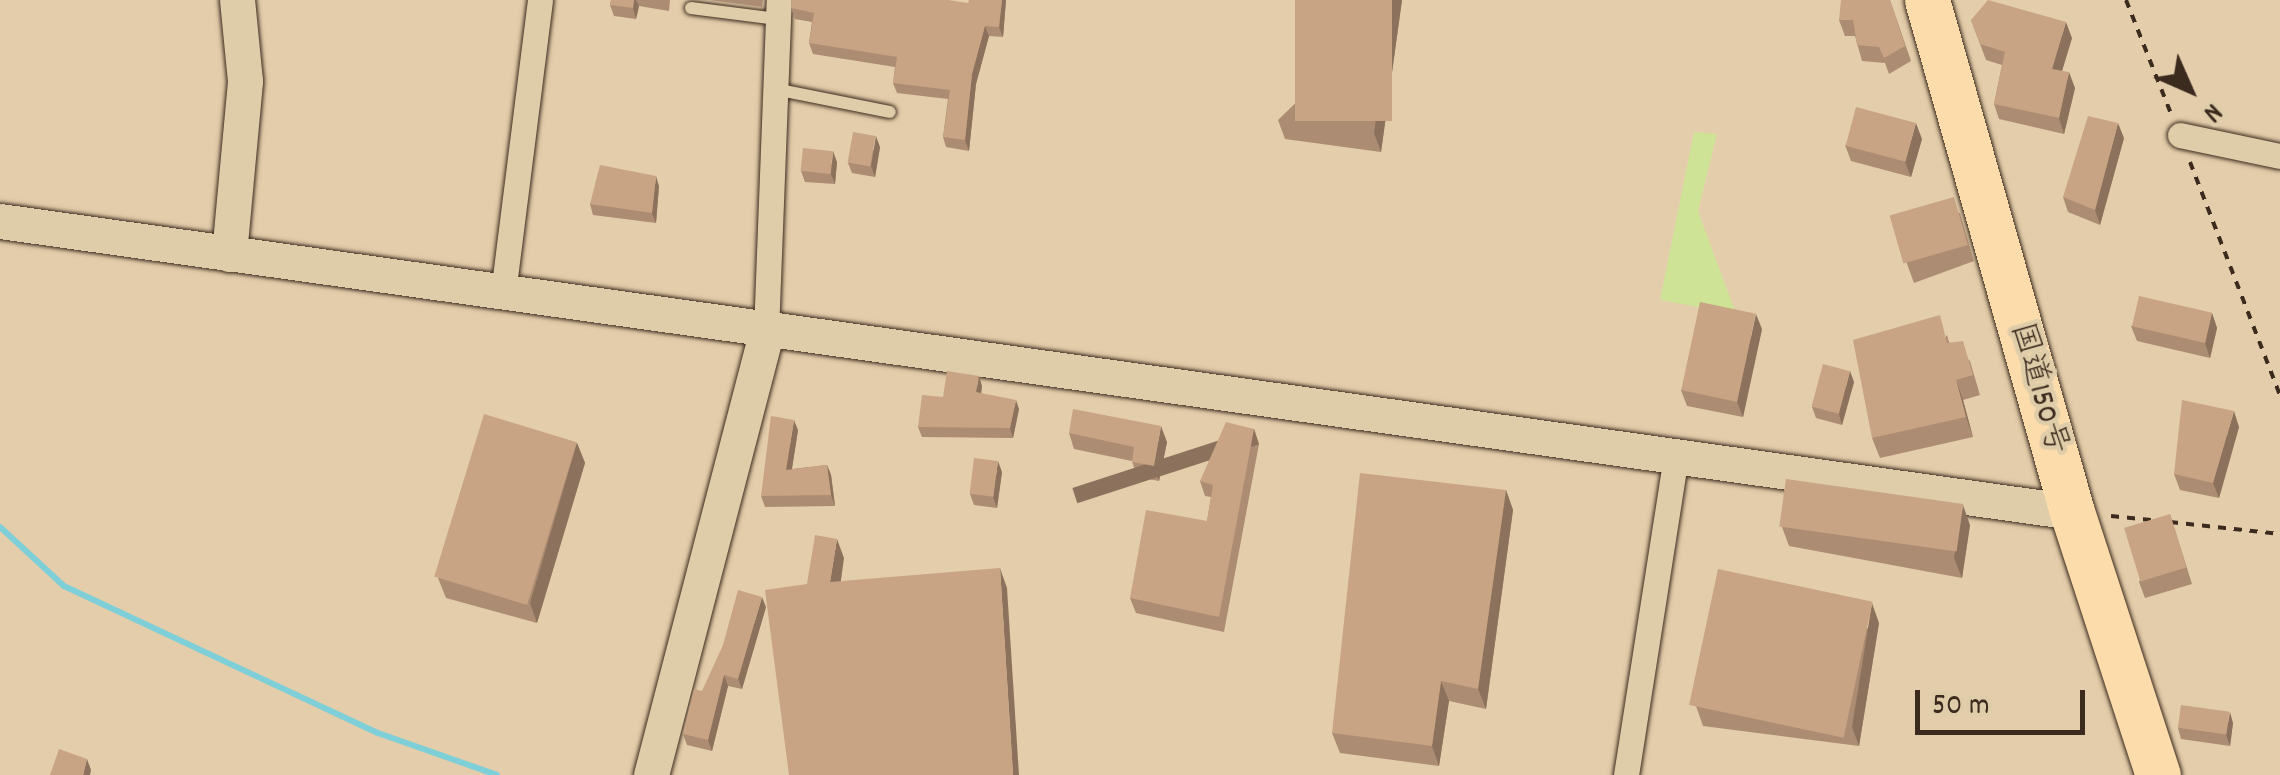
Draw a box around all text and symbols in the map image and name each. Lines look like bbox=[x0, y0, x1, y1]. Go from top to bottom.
north arrow bbox=[2140, 40, 2240, 140]
text: N bbox=[2192, 92, 2230, 130]
street label: 国道150号 bbox=[2000, 319, 2074, 459]
scale bar bbox=[1920, 670, 2090, 732]
text: 50 m bbox=[1932, 686, 1990, 729]

